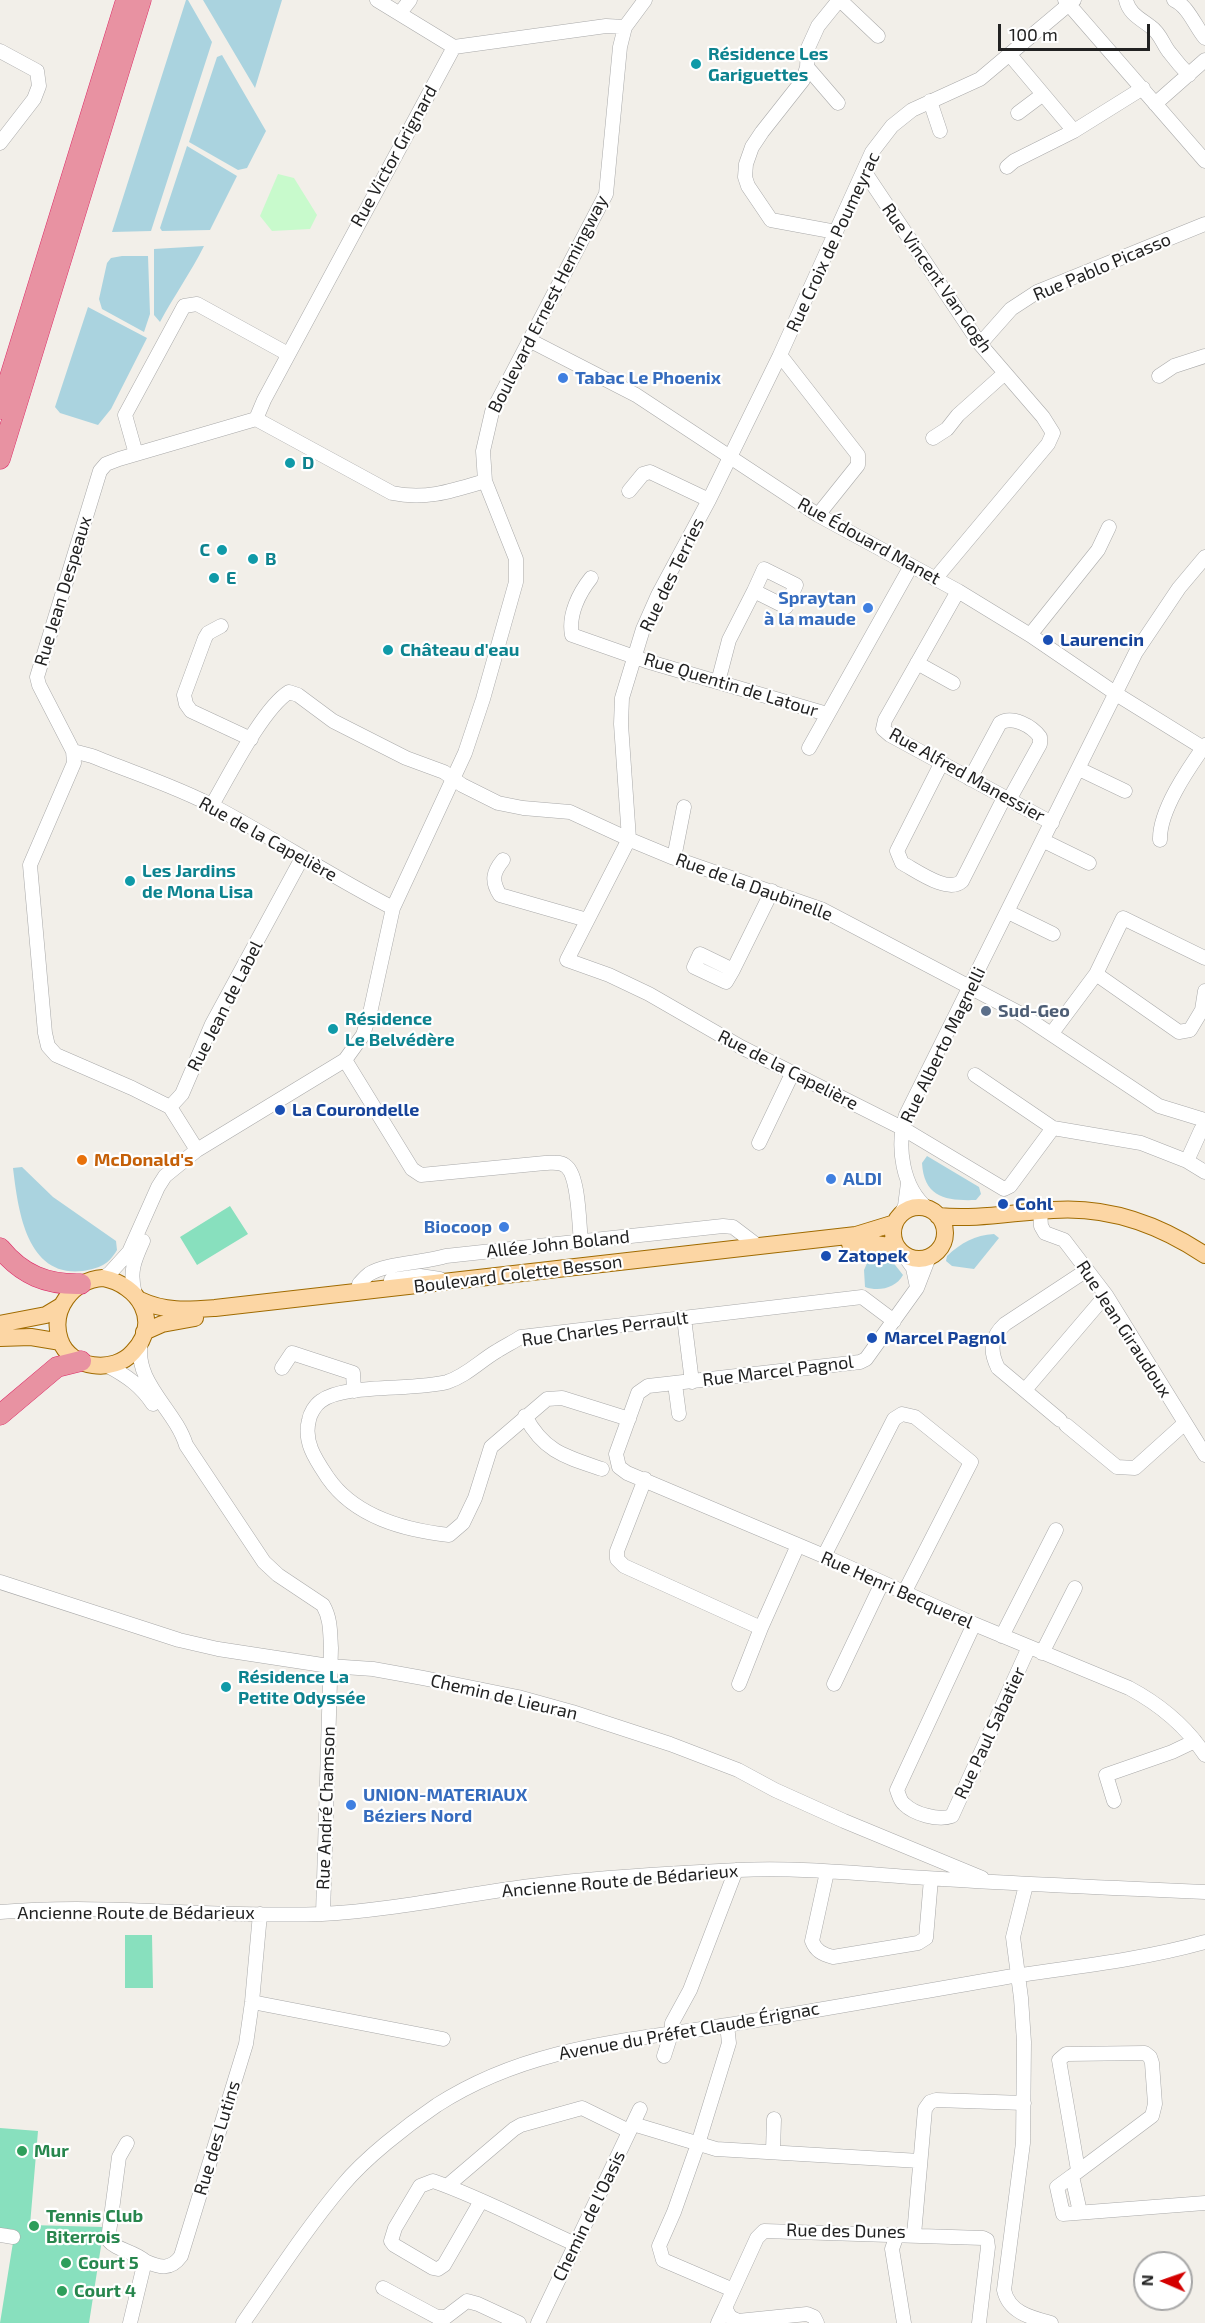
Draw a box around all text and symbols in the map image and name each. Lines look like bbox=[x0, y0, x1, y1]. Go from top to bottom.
scale bar bbox=[1001, 12, 1152, 50]
text: 100 m bbox=[1009, 23, 1058, 45]
place label: Résidence Les Gariguettes bbox=[708, 43, 828, 86]
marker: Résidence Les Gariguettes bbox=[689, 57, 703, 71]
street label: Rue Victor Grignard bbox=[346, 82, 442, 230]
street label: Rue Croix de Poumeyrac bbox=[782, 148, 884, 336]
street label: Boulevard Ernest Hemingway bbox=[484, 192, 612, 416]
street label: Rue Vincent Van Gogh bbox=[877, 199, 997, 357]
street label: Rue Pablo Picasso bbox=[1030, 228, 1174, 306]
place label: Tabac Le Phoenix bbox=[575, 367, 721, 389]
marker: Tabac Le Phoenix bbox=[556, 371, 570, 385]
place label: D bbox=[302, 452, 314, 474]
marker: D bbox=[283, 456, 297, 470]
street label: Rue Édouard Manet bbox=[794, 493, 944, 589]
street label: Rue Jean Despeaux bbox=[30, 513, 96, 669]
street label: Rue des Terries bbox=[635, 515, 709, 635]
place label: C bbox=[199, 539, 210, 561]
marker: C bbox=[215, 543, 229, 557]
place label: B bbox=[265, 548, 277, 570]
marker: B bbox=[246, 552, 260, 566]
place label: E bbox=[226, 567, 236, 589]
marker: E bbox=[207, 571, 221, 585]
place label: Spraytan à la maude bbox=[764, 587, 856, 630]
marker: Spraytan à la maude bbox=[861, 601, 875, 615]
place label: Laurencin bbox=[1060, 629, 1144, 651]
marker: Laurencin bbox=[1041, 633, 1055, 647]
place label: Château d'eau bbox=[400, 639, 519, 661]
marker: Château d'eau bbox=[381, 643, 395, 657]
street label: Rue Quentin de Latour bbox=[641, 648, 821, 722]
street label: Rue Alfred Manessier bbox=[885, 723, 1049, 827]
street label: Rue de la Capelière bbox=[195, 792, 341, 886]
street label: Rue de la Daubinelle bbox=[672, 849, 836, 925]
place label: Les Jardins de Mona Lisa bbox=[142, 860, 253, 902]
marker: Les Jardins de Mona Lisa bbox=[123, 874, 137, 888]
street label: Rue Jean de Label bbox=[183, 937, 267, 1075]
street label: Rue Alberto Magnelli bbox=[896, 963, 990, 1127]
place label: Sud-Geo bbox=[998, 1000, 1070, 1022]
marker: Sud-Geo bbox=[979, 1004, 993, 1018]
place label: Résidence Le Belvédère bbox=[345, 1008, 455, 1050]
marker: Résidence Le Belvédère bbox=[326, 1022, 340, 1036]
street label: Rue de la Capelière bbox=[714, 1025, 862, 1115]
place label: La Courondelle bbox=[292, 1099, 420, 1121]
marker: La Courondelle bbox=[273, 1103, 287, 1117]
place label: McDonald's bbox=[94, 1149, 194, 1171]
marker: McDonald's bbox=[75, 1153, 89, 1167]
place label: ALDI bbox=[843, 1168, 882, 1190]
marker: ALDI bbox=[824, 1172, 838, 1186]
place label: Cohl bbox=[1015, 1193, 1053, 1215]
marker: Cohl bbox=[996, 1197, 1010, 1211]
place label: Biocoop bbox=[424, 1216, 492, 1238]
marker: Biocoop bbox=[497, 1220, 511, 1234]
street label: Allée John Boland bbox=[485, 1226, 631, 1262]
place label: Zatopek bbox=[838, 1245, 908, 1267]
marker: Zatopek bbox=[819, 1249, 833, 1263]
street label: Boulevard Colette Besson bbox=[412, 1250, 624, 1298]
street label: Rue Jean Giraudoux bbox=[1072, 1257, 1176, 1401]
street label: Rue Charles Perrault bbox=[520, 1307, 690, 1351]
place label: Marcel Pagnol bbox=[884, 1327, 1006, 1349]
marker: Marcel Pagnol bbox=[865, 1331, 879, 1345]
street label: Rue Marcel Pagnol bbox=[701, 1351, 855, 1391]
street label: Rue Henri Becquerel bbox=[817, 1547, 977, 1633]
street label: Rue Paul Sabatier bbox=[950, 1663, 1030, 1803]
place label: Résidence La Petite Odyssée bbox=[238, 1666, 366, 1708]
street label: Chemin de Lieuran bbox=[428, 1670, 580, 1724]
marker: Résidence La Petite Odyssée bbox=[219, 1680, 233, 1694]
street label: Rue André Chamson bbox=[312, 1726, 340, 1890]
place label: UNION-MATERIAUX Béziers Nord bbox=[363, 1784, 527, 1826]
marker: UNION-MATERIAUX Béziers Nord bbox=[344, 1798, 358, 1812]
street label: Ancienne Route de Bédarieux bbox=[501, 1860, 739, 1902]
street label: Ancienne Route de Bédarieux bbox=[17, 1902, 255, 1924]
street label: Avenue du Préfet Claude Érignac bbox=[557, 1997, 821, 2065]
street label: Rue des Lutins bbox=[189, 2078, 245, 2198]
place label: Mur bbox=[34, 2140, 69, 2162]
marker: Mur bbox=[15, 2144, 29, 2158]
street label: Chemin de l'Oasis bbox=[548, 2147, 630, 2285]
place label: Tennis Club Biterrois bbox=[46, 2205, 143, 2248]
marker: Tennis Club Biterrois bbox=[27, 2219, 41, 2233]
street label: Rue des Dunes bbox=[786, 2219, 906, 2243]
north arrow bbox=[1133, 2251, 1193, 2311]
place label: Court 5 bbox=[78, 2252, 139, 2274]
marker: Court 5 bbox=[59, 2256, 73, 2270]
text: N bbox=[1137, 2274, 1156, 2287]
place label: Court 4 bbox=[74, 2280, 136, 2302]
marker: Court 4 bbox=[55, 2284, 69, 2298]

